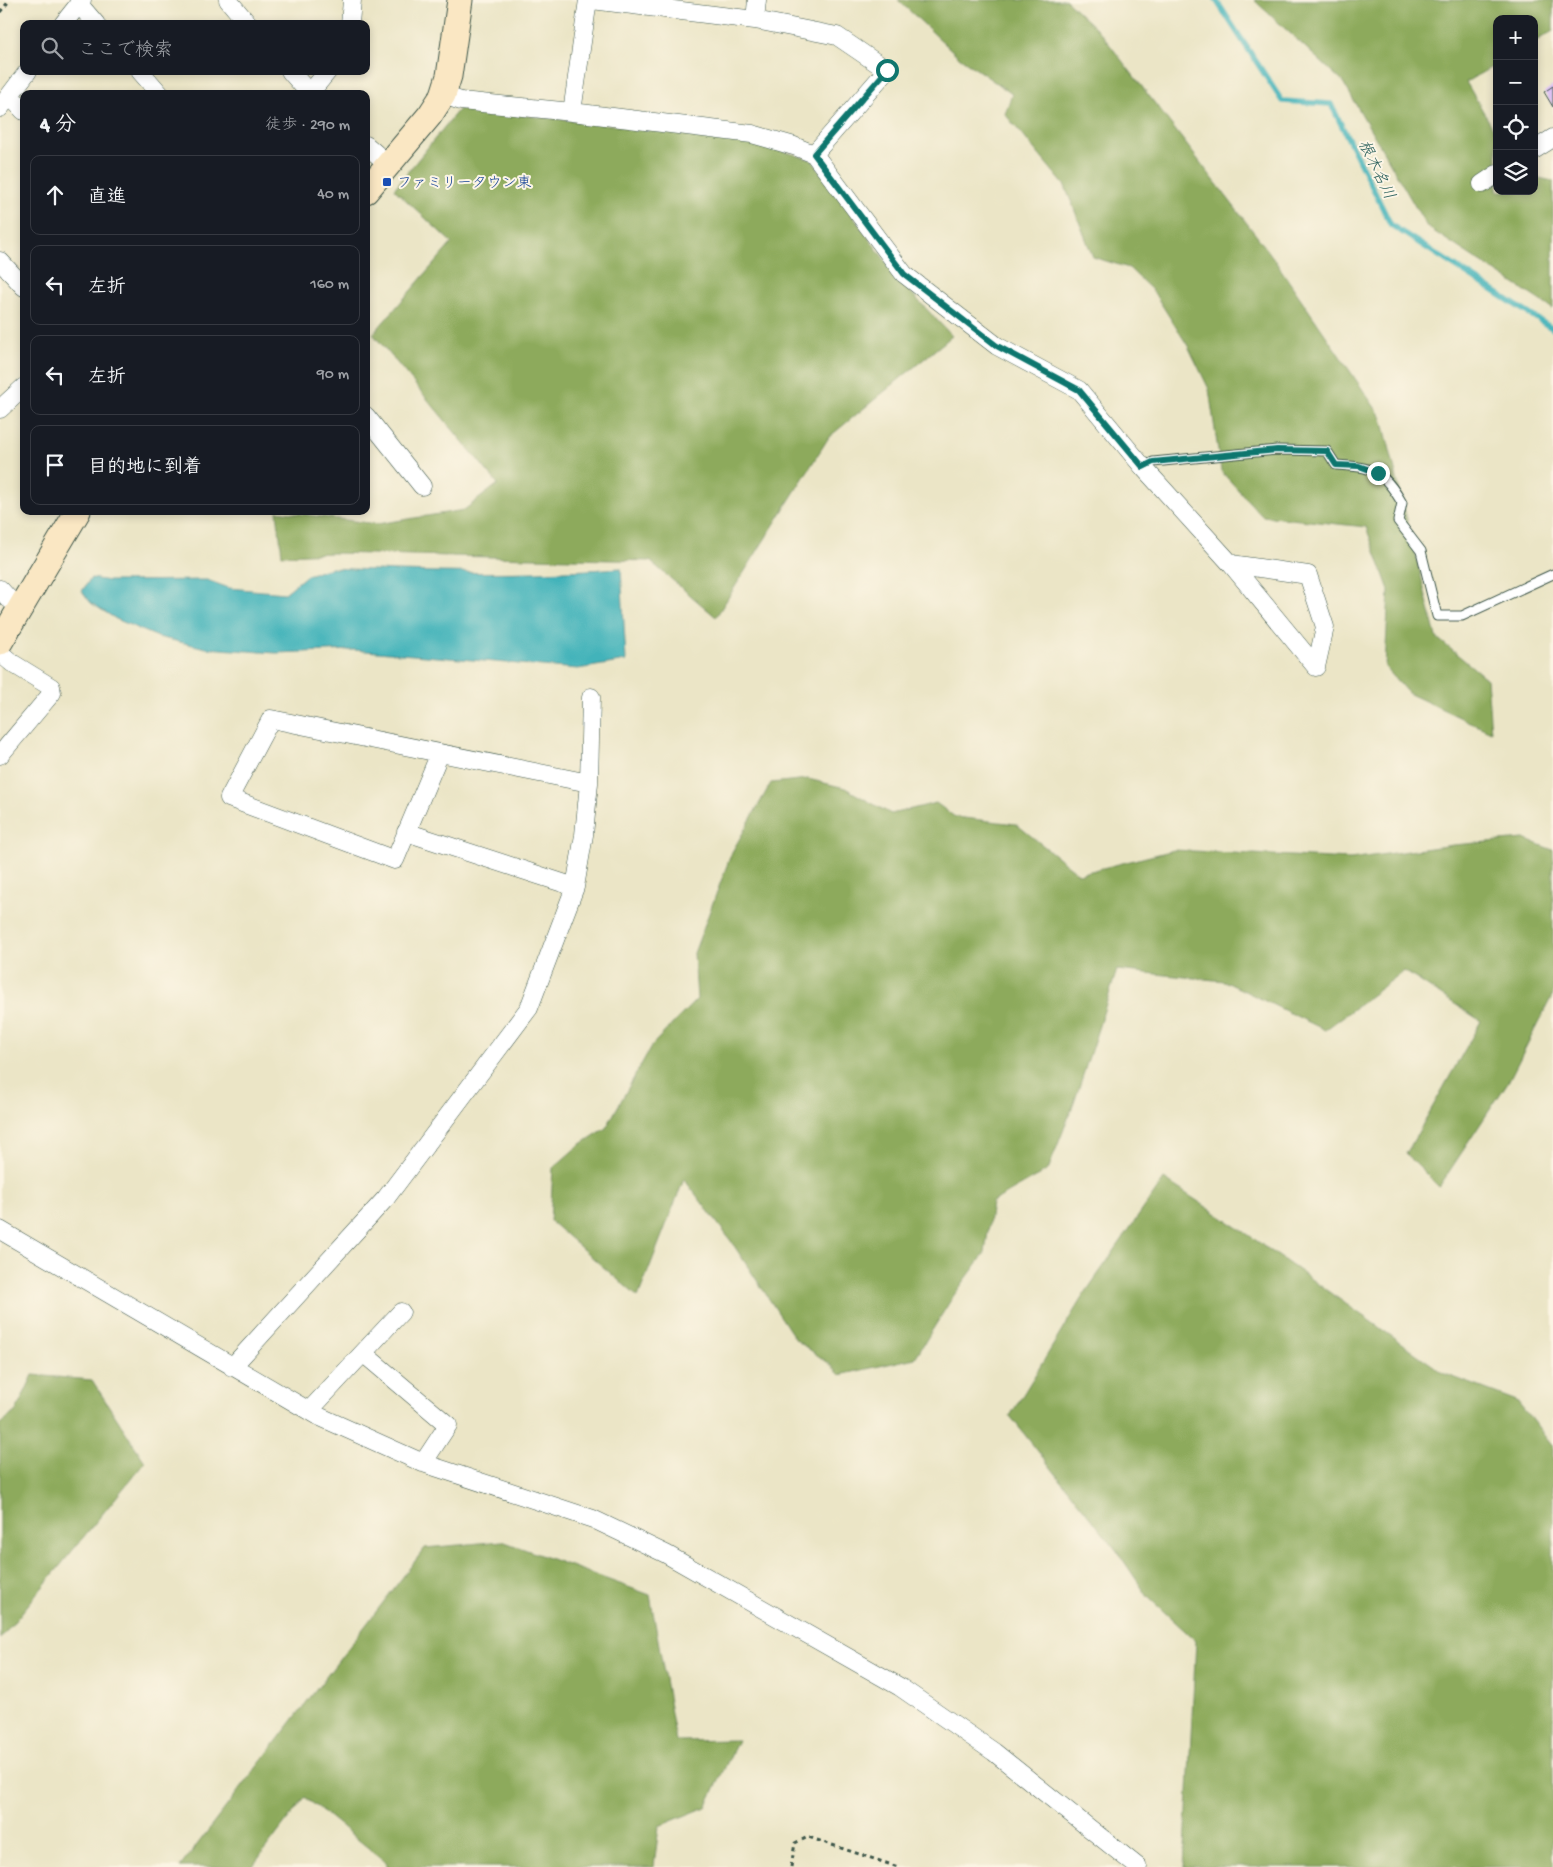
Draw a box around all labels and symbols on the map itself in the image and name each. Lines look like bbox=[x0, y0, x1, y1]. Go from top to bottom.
route start bbox=[876, 59, 899, 82]
water label: 根木名川 bbox=[1352, 137, 1398, 203]
place label: ファミリータウン東 bbox=[397, 174, 532, 193]
marker: ファミリータウン東 bbox=[381, 176, 393, 188]
route end bbox=[1367, 462, 1390, 485]

